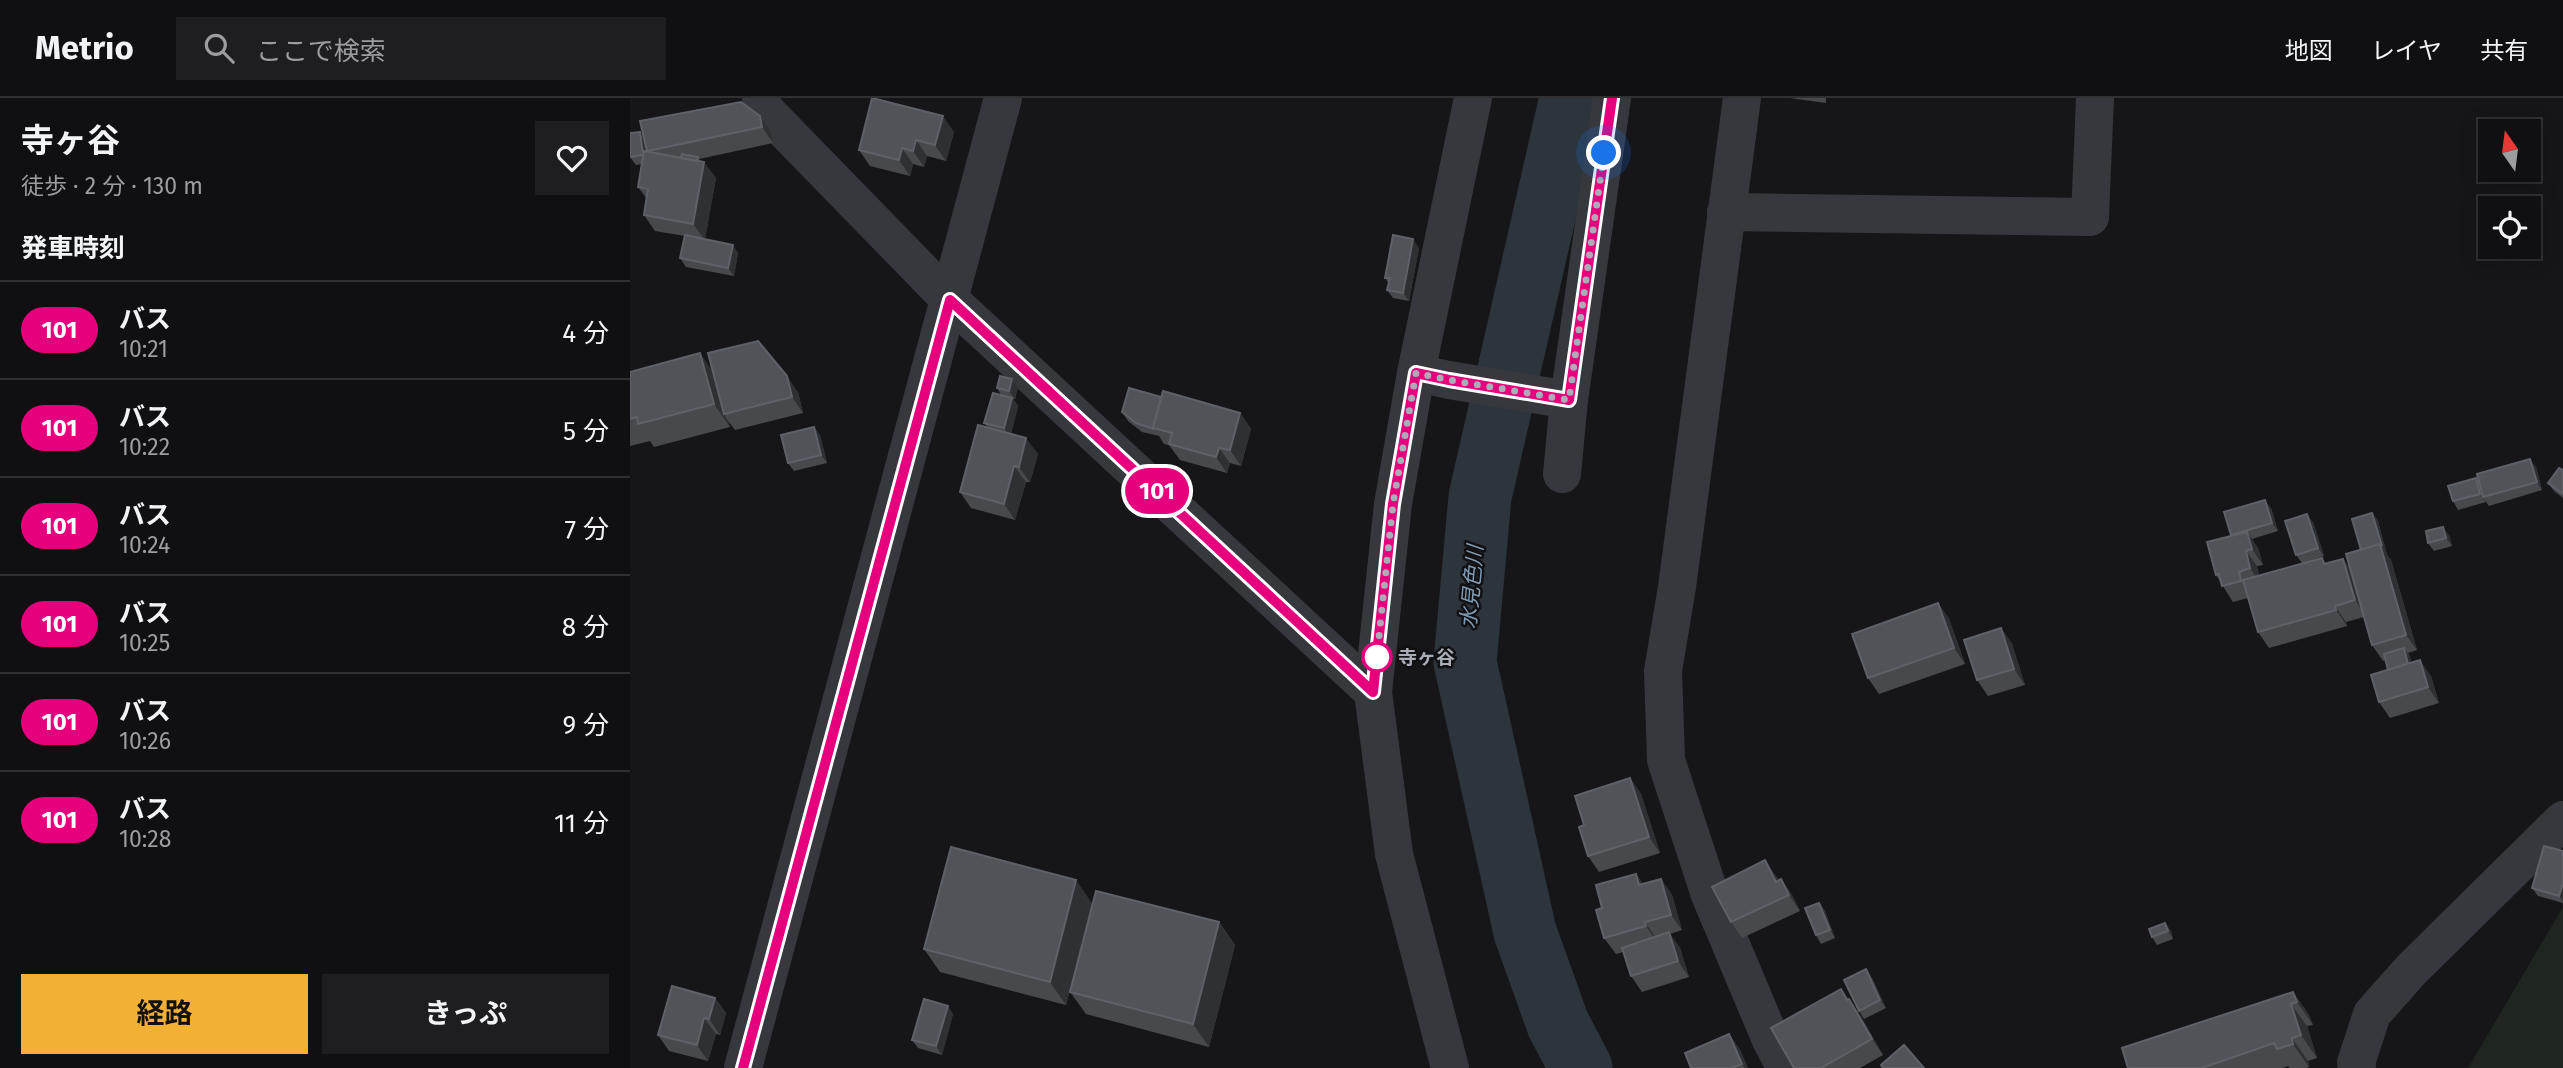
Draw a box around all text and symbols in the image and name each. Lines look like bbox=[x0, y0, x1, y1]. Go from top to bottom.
search box bbox=[176, 17, 666, 80]
text: Metrio bbox=[35, 28, 134, 68]
icon: search bbox=[200, 29, 238, 67]
text: ここで検索 bbox=[256, 36, 386, 67]
text: 地図 bbox=[2285, 37, 2333, 65]
text: レイヤ bbox=[2371, 37, 2442, 65]
text: 共有 bbox=[2480, 37, 2528, 65]
north arrow bbox=[2478, 119, 2541, 182]
map controls bbox=[2478, 119, 2541, 259]
text: 寺ヶ谷 bbox=[21, 121, 120, 161]
button: heart bbox=[535, 121, 609, 195]
your location bbox=[1586, 135, 1621, 170]
text: 徒歩 · 2 分 · 130 m bbox=[21, 172, 203, 200]
button: locate bbox=[2478, 196, 2541, 259]
text: 発車時刻 bbox=[21, 233, 125, 264]
text: バス bbox=[119, 304, 171, 335]
text: 101 bbox=[42, 316, 77, 344]
text: 4 分 bbox=[562, 318, 609, 349]
text: 10:21 bbox=[119, 335, 168, 363]
text: バス bbox=[119, 402, 171, 433]
text: 101 bbox=[42, 414, 77, 442]
text: 5 分 bbox=[563, 416, 609, 447]
text: 10:22 bbox=[119, 433, 170, 461]
line badge: 101 bbox=[1117, 468, 1197, 514]
text: 101 bbox=[1139, 477, 1175, 505]
text: バス bbox=[119, 500, 171, 531]
text: 101 bbox=[42, 512, 77, 540]
text: 7 分 bbox=[565, 514, 609, 545]
text: 10:24 bbox=[119, 531, 170, 559]
water label: 水見色川 bbox=[1455, 542, 1489, 630]
text: バス bbox=[119, 598, 171, 629]
text: 101 bbox=[42, 610, 77, 638]
text: 8 分 bbox=[562, 612, 609, 643]
text: 10:25 bbox=[119, 629, 170, 657]
marker: 寺ヶ谷 bbox=[1362, 642, 1392, 672]
place label: 寺ヶ谷 bbox=[1398, 646, 1455, 669]
text: バス bbox=[119, 696, 171, 727]
text: 101 bbox=[42, 708, 77, 736]
text: 9 分 bbox=[562, 710, 609, 741]
text: 10:26 bbox=[119, 727, 171, 755]
text: バス bbox=[119, 794, 171, 825]
text: 101 bbox=[42, 806, 77, 834]
text: 11 分 bbox=[554, 808, 609, 839]
text: 10:28 bbox=[119, 825, 171, 853]
button: 経路 bbox=[21, 974, 308, 1054]
button: きっぷ bbox=[322, 974, 609, 1054]

